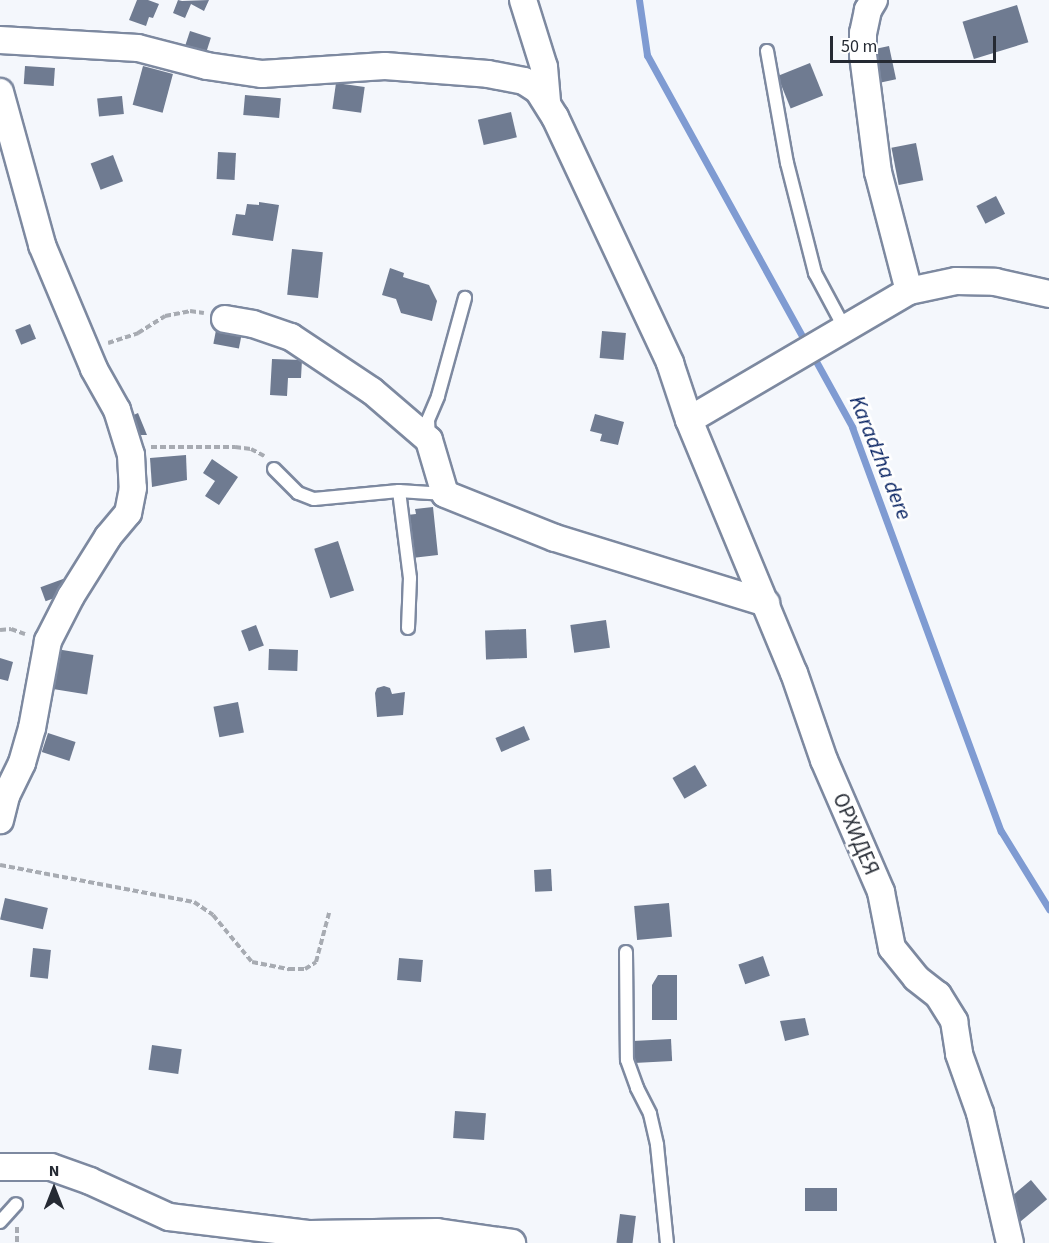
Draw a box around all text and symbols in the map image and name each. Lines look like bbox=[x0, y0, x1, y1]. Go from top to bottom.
scale bar bbox=[833, 24, 1000, 62]
text: 50 m bbox=[841, 34, 877, 59]
water label: Karadzha dere bbox=[843, 392, 917, 524]
street label: ОРХИДЕЯ bbox=[828, 789, 884, 879]
north arrow bbox=[24, 1159, 84, 1219]
text: N bbox=[49, 1160, 59, 1182]

